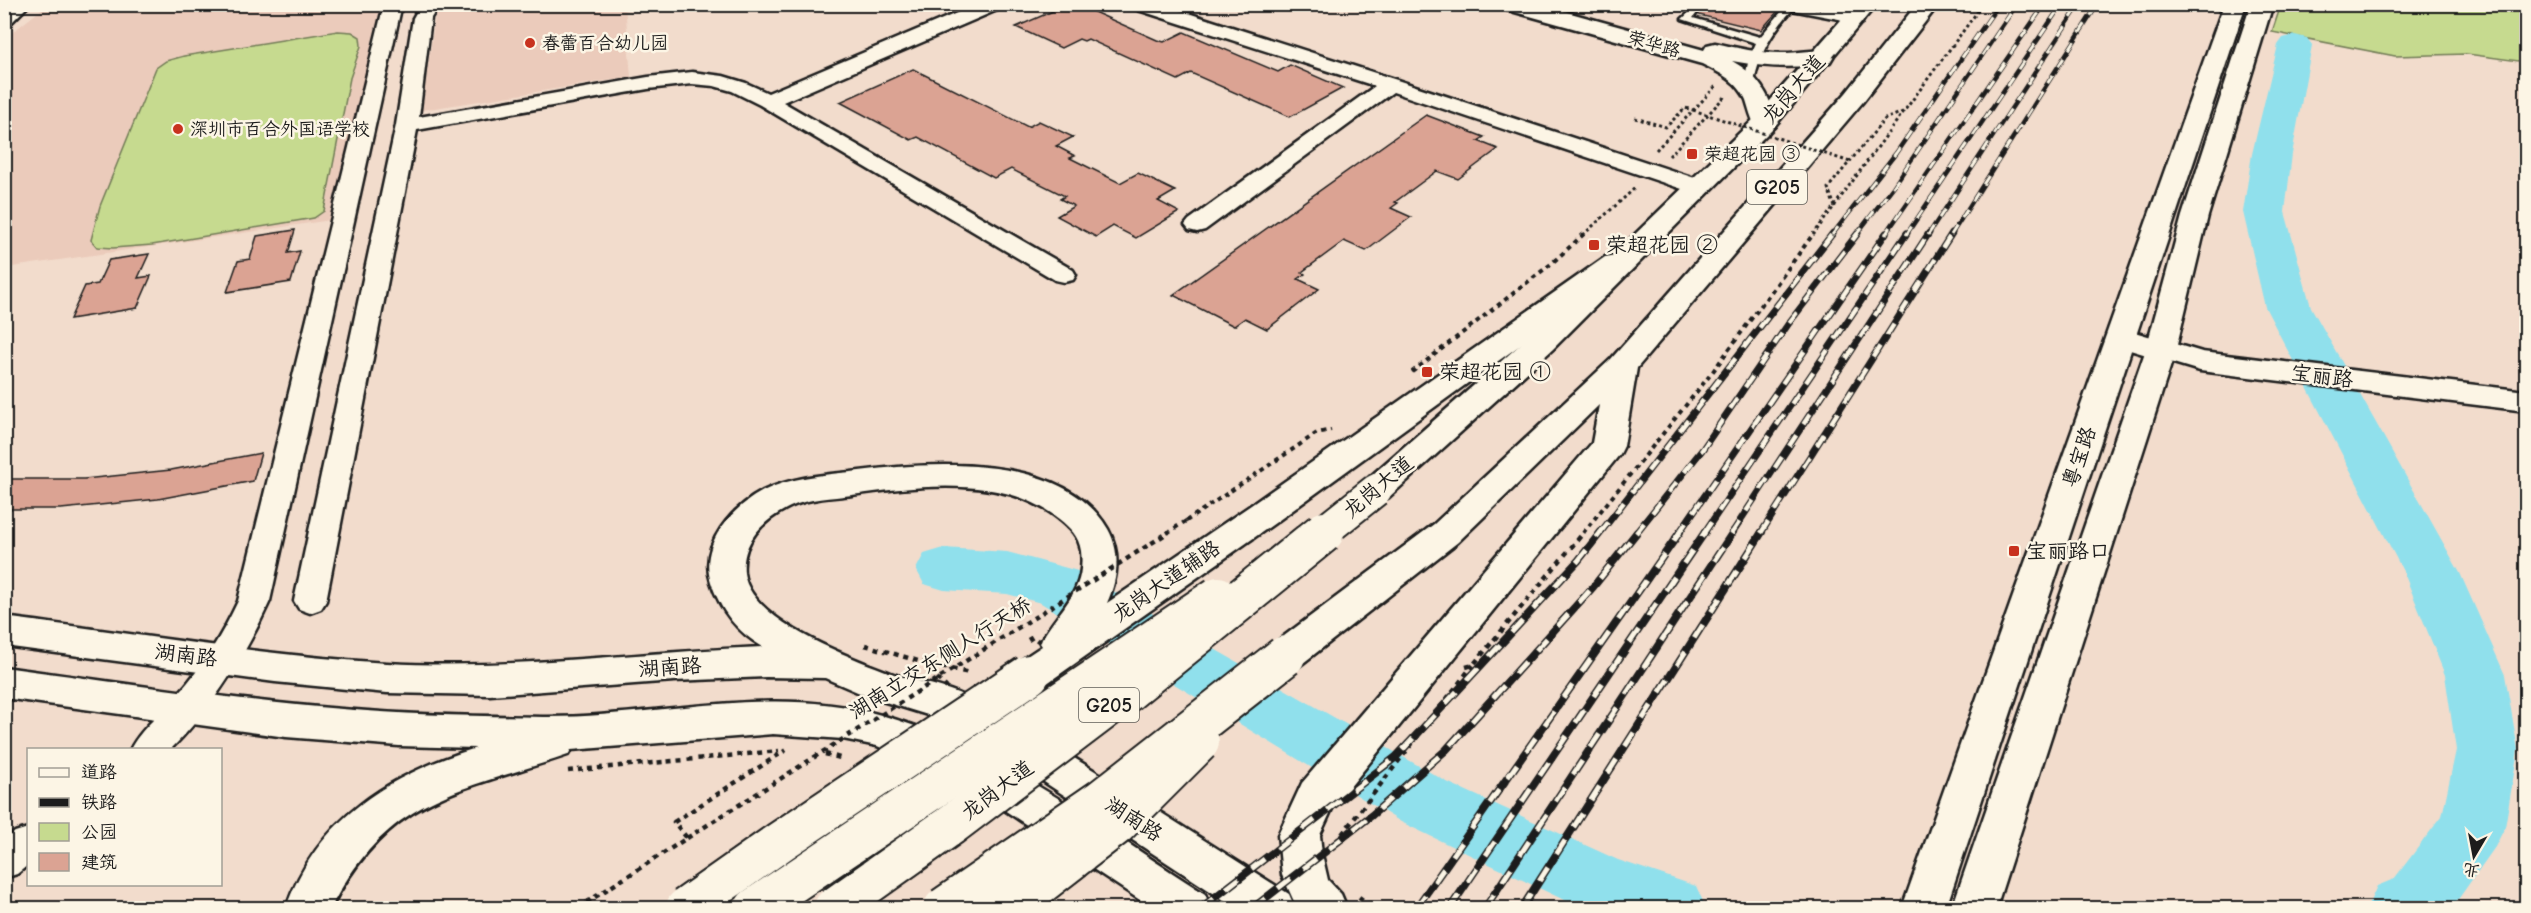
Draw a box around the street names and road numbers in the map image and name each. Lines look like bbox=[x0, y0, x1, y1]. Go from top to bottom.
street label: 荣华路 bbox=[1625, 27, 1683, 62]
street label: 龙岗大道 bbox=[1756, 49, 1830, 129]
road number: G205 bbox=[1747, 170, 1807, 204]
street label: 宝丽路 bbox=[2289, 360, 2355, 392]
street label: 粤宝路 bbox=[2057, 423, 2101, 491]
street label: 龙岗大道 bbox=[1338, 451, 1418, 523]
street label: 龙岗大道辅路 bbox=[1108, 535, 1224, 627]
street label: 湖南立交东侧人行天桥 bbox=[845, 592, 1035, 724]
street label: 湖南路 bbox=[153, 639, 219, 671]
street label: 湖南路 bbox=[638, 653, 702, 681]
road number: G205 bbox=[1079, 688, 1139, 722]
street label: 龙岗大道 bbox=[956, 755, 1038, 825]
street label: 湖南路 bbox=[1101, 792, 1167, 846]

